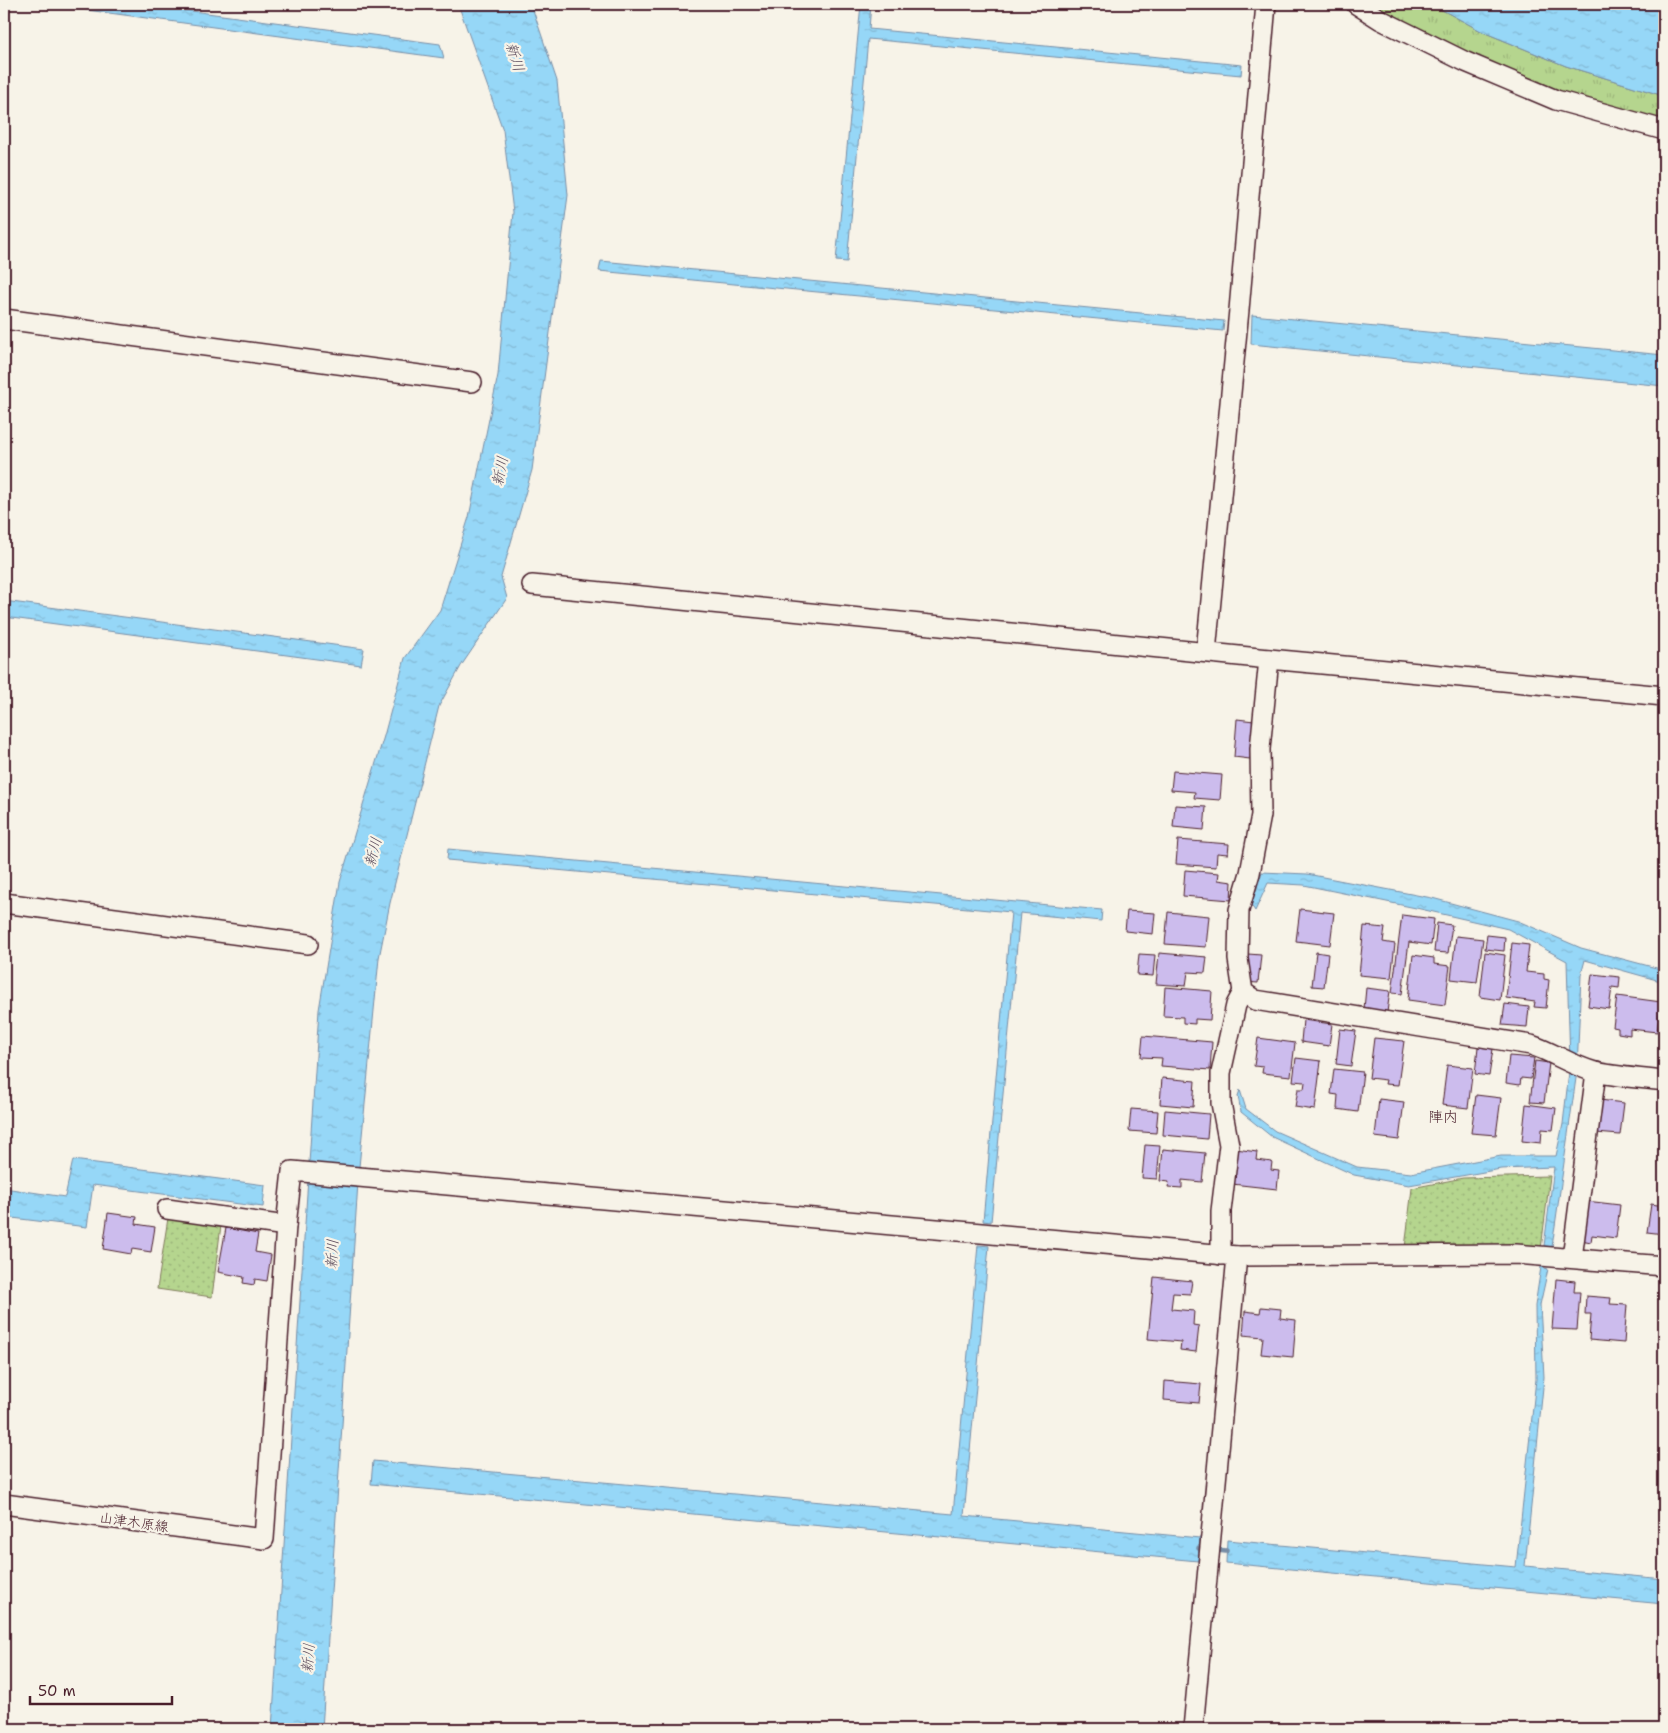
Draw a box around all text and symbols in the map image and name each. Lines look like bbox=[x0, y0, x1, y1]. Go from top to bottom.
water label: 新川 bbox=[501, 40, 529, 74]
water label: 新川 bbox=[487, 454, 513, 488]
water label: 新川 bbox=[359, 835, 387, 869]
district label: 陣内 bbox=[1428, 1107, 1458, 1127]
water label: 新川 bbox=[321, 1238, 343, 1270]
street label: 山津木原線 bbox=[98, 1508, 170, 1536]
water label: 新川 bbox=[297, 1642, 319, 1674]
scale bar bbox=[30, 1673, 172, 1705]
text: 50 m bbox=[38, 1681, 76, 1701]

